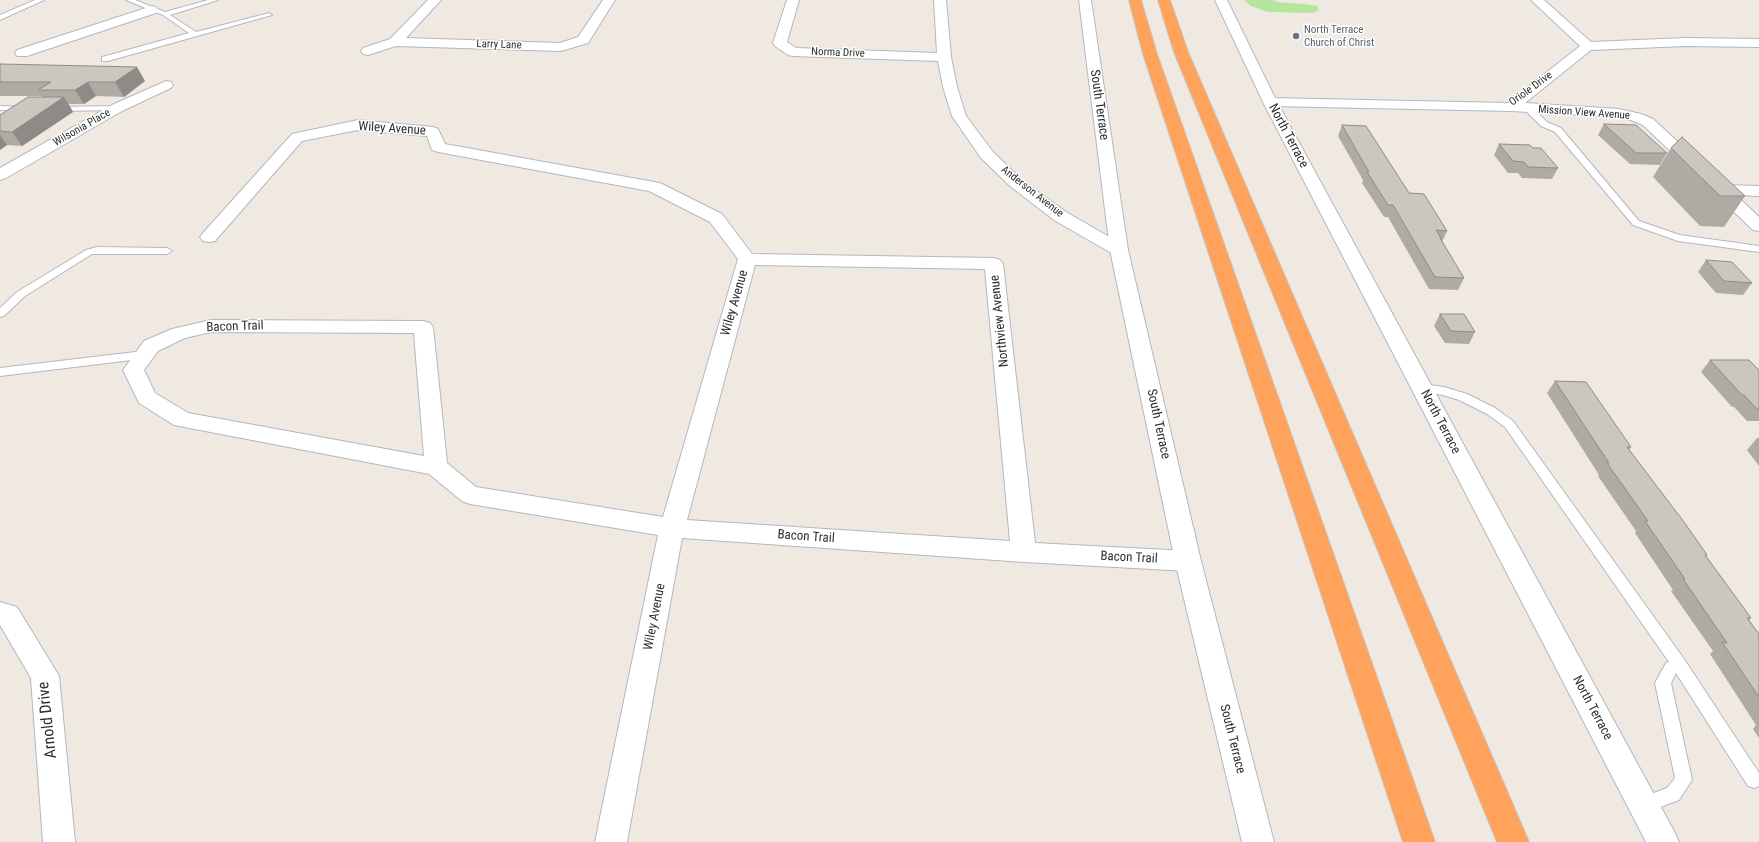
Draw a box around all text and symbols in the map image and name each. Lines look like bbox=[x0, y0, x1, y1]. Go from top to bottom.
place label: North Terrace Church of Christ bbox=[1304, 23, 1374, 49]
marker: North Terrace Church of Christ bbox=[1291, 31, 1301, 41]
street label: Larry Lane bbox=[476, 38, 522, 52]
street label: Norma Drive bbox=[811, 45, 865, 61]
street label: South Terrace bbox=[1086, 69, 1112, 141]
street label: Oriole Drive bbox=[1507, 69, 1555, 109]
street label: North Terrace bbox=[1265, 101, 1311, 171]
street label: Mission View Avenue bbox=[1538, 103, 1630, 123]
street label: Wilsonia Place bbox=[51, 106, 113, 150]
street label: Wiley Avenue bbox=[358, 119, 426, 139]
street label: Anderson Avenue bbox=[998, 163, 1066, 221]
street label: Wiley Avenue bbox=[718, 268, 752, 338]
street label: Northview Avenue bbox=[987, 274, 1013, 368]
street label: Bacon Trail bbox=[206, 318, 264, 336]
street label: North Terrace bbox=[1417, 387, 1463, 457]
street label: South Terrace bbox=[1143, 388, 1173, 460]
street label: Bacon Trail bbox=[777, 527, 835, 547]
street label: Bacon Trail bbox=[1100, 549, 1158, 567]
street label: Wiley Avenue bbox=[641, 582, 669, 652]
street label: North Terrace bbox=[1569, 673, 1615, 743]
street label: Arnold Drive bbox=[34, 681, 62, 759]
street label: South Terrace bbox=[1216, 703, 1248, 775]

